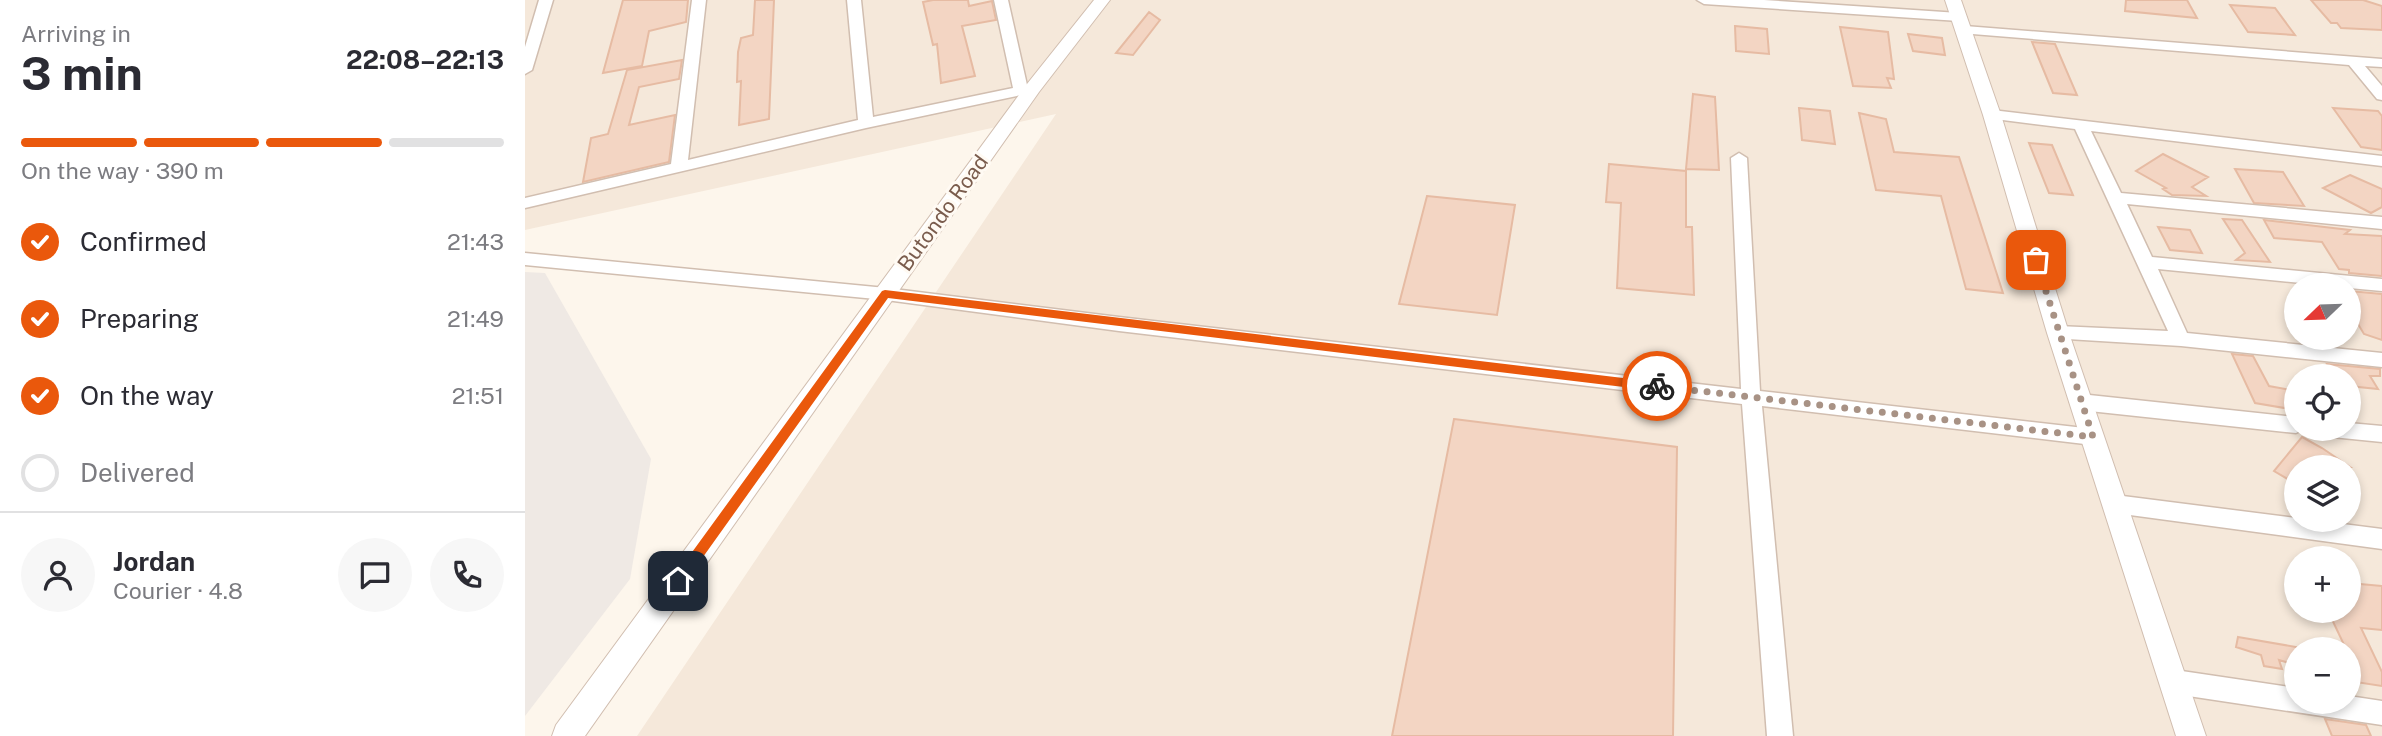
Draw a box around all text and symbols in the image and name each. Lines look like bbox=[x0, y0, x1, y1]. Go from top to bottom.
text: Arriving in bbox=[21, 20, 131, 47]
text: 22:08–22:13 bbox=[346, 44, 504, 75]
text: 3 min bbox=[21, 46, 143, 100]
street label: Butondo Road bbox=[892, 150, 993, 276]
text: On the way · 390 m bbox=[21, 157, 224, 184]
icon: check bbox=[21, 223, 59, 261]
text: Confirmed bbox=[80, 226, 207, 257]
text: 21:43 bbox=[447, 228, 504, 255]
pin bbox=[2006, 230, 2066, 290]
icon: bag bbox=[2017, 241, 2055, 279]
north arrow bbox=[2284, 273, 2361, 350]
map controls bbox=[2284, 273, 2361, 714]
icon: check bbox=[21, 300, 59, 338]
text: Preparing bbox=[80, 303, 199, 334]
text: 21:49 bbox=[447, 305, 504, 332]
courier bbox=[1622, 351, 1692, 421]
button: locate bbox=[2284, 364, 2361, 441]
icon: bike bbox=[1638, 367, 1676, 405]
icon: check bbox=[21, 377, 59, 415]
text: On the way bbox=[80, 380, 214, 411]
text: 21:51 bbox=[452, 382, 504, 409]
button: layers bbox=[2284, 455, 2361, 532]
text: Delivered bbox=[80, 457, 195, 488]
button: person bbox=[21, 538, 95, 612]
button: chat bbox=[338, 538, 412, 612]
button: phone bbox=[430, 538, 504, 612]
text: Jordan bbox=[113, 546, 195, 577]
button: + bbox=[2284, 546, 2361, 623]
pin bbox=[648, 551, 708, 611]
icon: home bbox=[659, 562, 697, 600]
text: Courier · 4.8 bbox=[113, 577, 243, 604]
button: − bbox=[2284, 637, 2361, 714]

